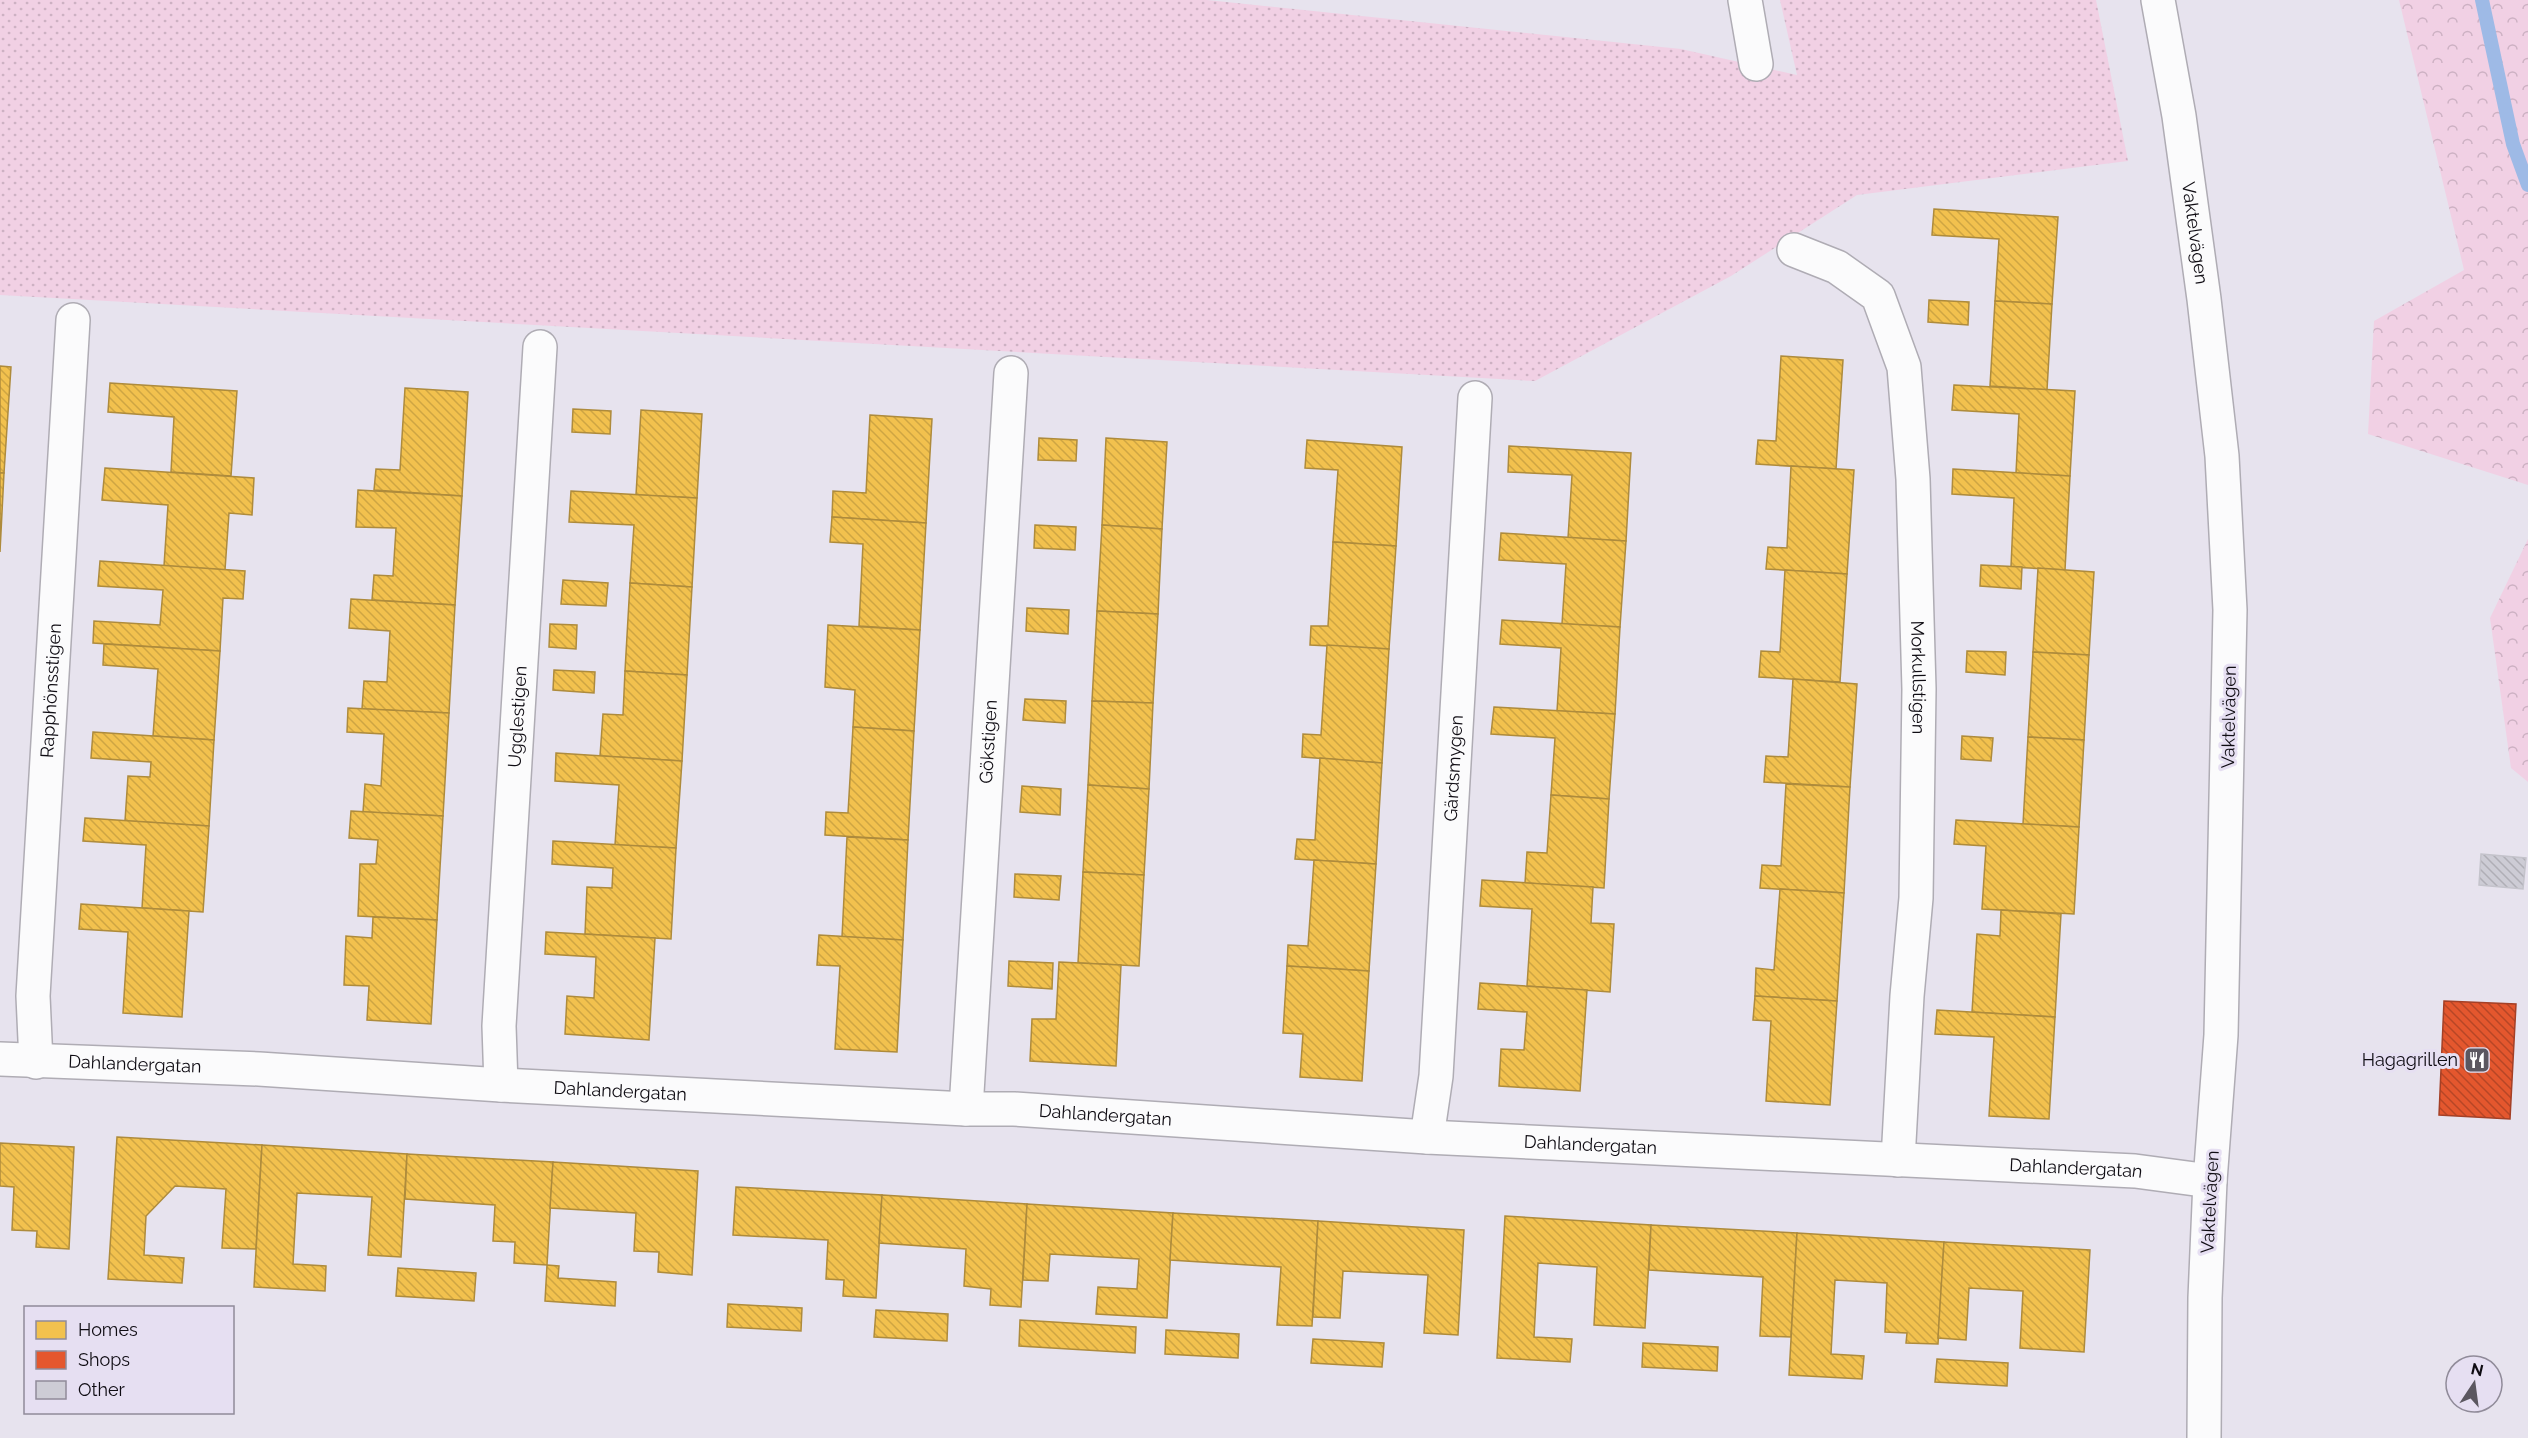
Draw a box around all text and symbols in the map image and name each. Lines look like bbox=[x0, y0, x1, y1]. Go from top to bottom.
street label: Vaktelvägen bbox=[2178, 180, 2213, 285]
street label: Morkullstigen bbox=[1907, 620, 1930, 734]
street label: Rapphönsstigen bbox=[36, 623, 65, 759]
street label: Ugglestigen bbox=[504, 665, 531, 768]
street label: Vaktelvägen bbox=[2217, 665, 2240, 769]
street label: Gökstigen bbox=[975, 699, 1001, 784]
street label: Gärdsmygen bbox=[1440, 714, 1467, 822]
restaurant icon: Hagagrillen bbox=[2462, 1045, 2492, 1075]
place label: Hagagrillen bbox=[2362, 1049, 2458, 1070]
street label: Dahlandergatan bbox=[68, 1051, 202, 1077]
street label: Dahlandergatan bbox=[553, 1077, 687, 1105]
street label: Dahlandergatan bbox=[1038, 1100, 1173, 1130]
street label: Dahlandergatan bbox=[1523, 1131, 1658, 1158]
street label: Vaktelvägen bbox=[2196, 1150, 2223, 1254]
street label: Dahlandergatan bbox=[2009, 1154, 2144, 1182]
legend bbox=[24, 1306, 234, 1414]
text: Homes bbox=[78, 1319, 138, 1340]
text: Shops bbox=[78, 1349, 130, 1370]
north arrow bbox=[2444, 1354, 2504, 1414]
text: N bbox=[2469, 1359, 2485, 1381]
text: Other bbox=[78, 1379, 126, 1400]

